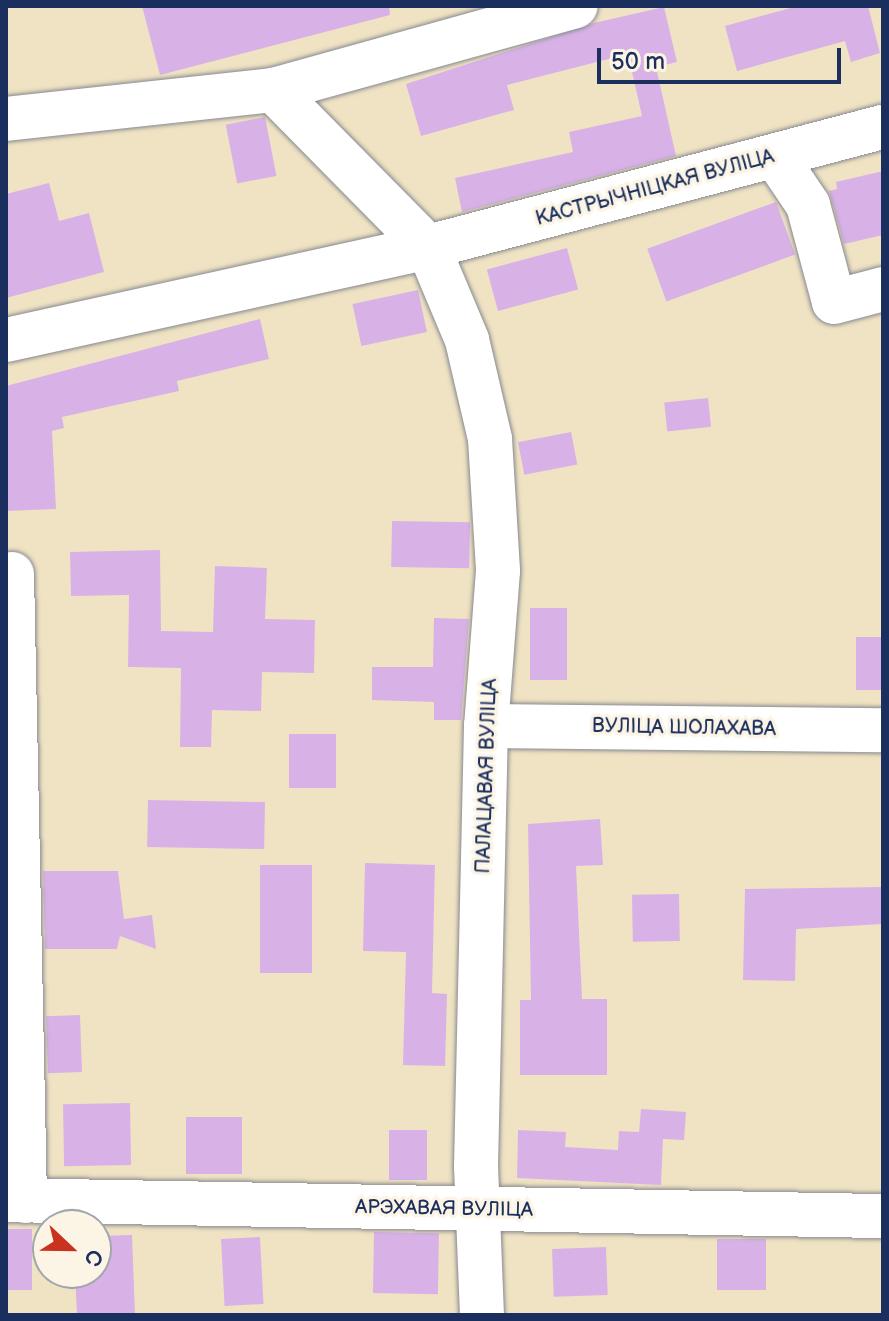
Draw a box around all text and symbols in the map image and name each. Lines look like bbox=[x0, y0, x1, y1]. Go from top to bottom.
scale bar bbox=[601, 32, 845, 82]
text: 50 m bbox=[611, 47, 665, 76]
street label: КАСТРЫЧНІЦКАЯ ВУЛІЦА bbox=[533, 145, 777, 231]
street label: ПАЛАЦАВАЯ ВУЛІЦА bbox=[472, 678, 502, 874]
street label: ВУЛІЦА ШОЛАХАВА bbox=[592, 714, 776, 742]
street label: АРЭХАВАЯ ВУЛІЦА bbox=[355, 1195, 533, 1223]
north arrow bbox=[32, 1209, 112, 1289]
text: С bbox=[77, 1245, 108, 1270]

